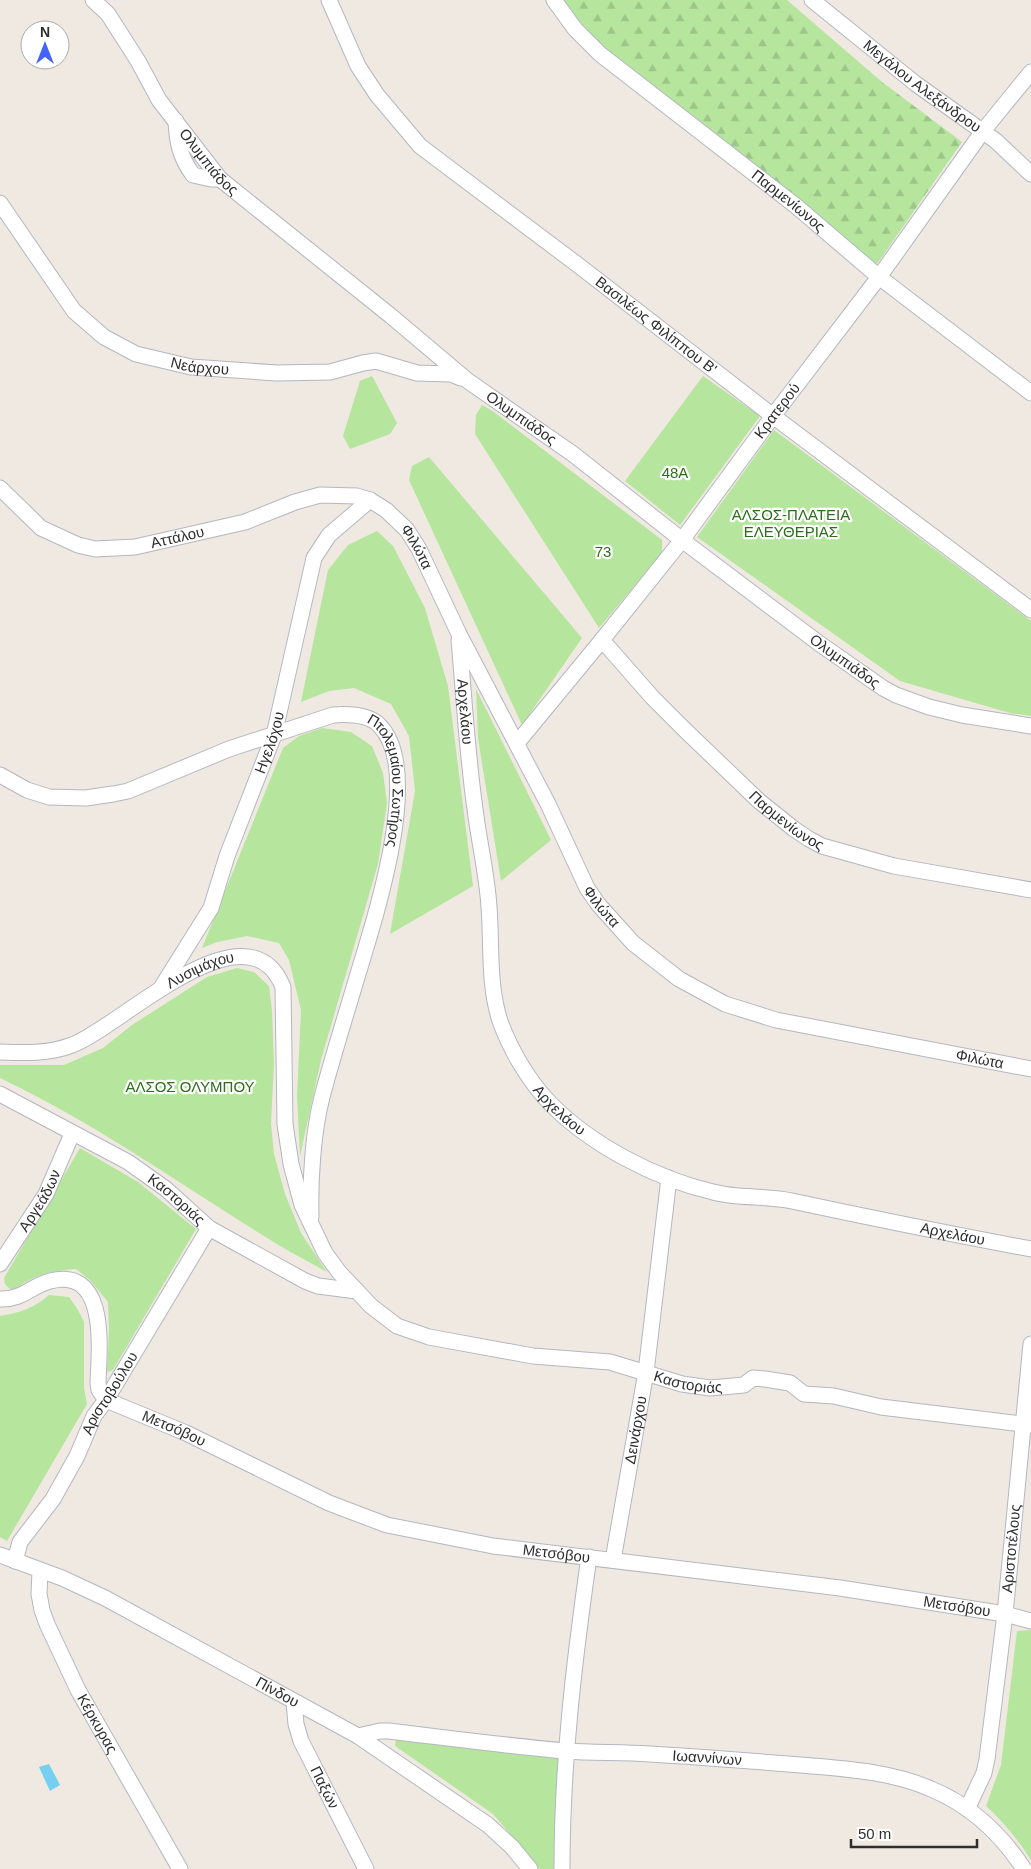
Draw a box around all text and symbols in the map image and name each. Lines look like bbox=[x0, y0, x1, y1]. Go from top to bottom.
north arrow bbox=[20, 20, 70, 70]
text: N bbox=[40, 24, 50, 40]
street label: Μεγάλου Αλεξάνδρου bbox=[860, 36, 984, 136]
street label: Ολυμπιάδος bbox=[176, 125, 242, 198]
street label: Παρμενίωνος bbox=[749, 166, 829, 235]
street label: Βασιλέως Φιλίππου Β' bbox=[592, 273, 721, 377]
street label: Νεάρχου bbox=[169, 353, 230, 378]
street label: Κρατερού bbox=[750, 379, 803, 442]
street label: Ολυμπιάδος bbox=[483, 387, 560, 448]
park label: 48Α bbox=[662, 464, 688, 481]
park label: ΑΛΣΟΣ-ΠΛΑΤΕΙΑ ΕΛΕΥΘΕΡΙΑΣ bbox=[732, 506, 850, 540]
street label: Φιλώτα bbox=[398, 521, 436, 572]
street label: Αττάλου bbox=[149, 523, 206, 551]
park label: 73 bbox=[595, 543, 611, 560]
street label: Ολυμπιάδος bbox=[807, 630, 884, 691]
street label: Αρχελάου bbox=[454, 678, 477, 745]
street label: Ηγελόχου bbox=[251, 710, 287, 776]
street label: Πτολεμαίου Σωτήρος bbox=[365, 710, 407, 849]
street label: Παρμενίωνος bbox=[746, 787, 827, 853]
street label: Φιλώτα bbox=[580, 882, 624, 931]
street label: Λυσιμάχου bbox=[163, 948, 235, 992]
street label: Φιλώτα bbox=[954, 1046, 1006, 1072]
park label: ΑΛΣΟΣ ΟΛΥΜΠΟΥ bbox=[125, 1078, 255, 1095]
street label: Αρχελάου bbox=[530, 1081, 589, 1138]
street label: Αργεάδων bbox=[15, 1167, 64, 1235]
street label: Καστοριάς bbox=[145, 1170, 209, 1228]
street label: Αρχελάου bbox=[919, 1219, 987, 1248]
street label: Αριστοβούλου bbox=[78, 1349, 141, 1437]
street label: Καστοριάς bbox=[652, 1367, 723, 1396]
street label: Δεινάρχου bbox=[621, 1395, 650, 1465]
street label: Μετσόβου bbox=[140, 1407, 209, 1449]
street label: Αριστοτέλους bbox=[998, 1504, 1024, 1593]
street label: Μετσόβου bbox=[522, 1541, 591, 1566]
street label: Μετσόβου bbox=[922, 1592, 992, 1620]
street label: Πίνδου bbox=[253, 1673, 302, 1710]
street label: Κέρκυρας bbox=[74, 1691, 121, 1756]
street label: Ιωαννίνων bbox=[672, 1746, 743, 1768]
street label: Παξών bbox=[307, 1763, 343, 1811]
scale bar bbox=[851, 1816, 977, 1848]
text: 50 m bbox=[858, 1825, 891, 1842]

